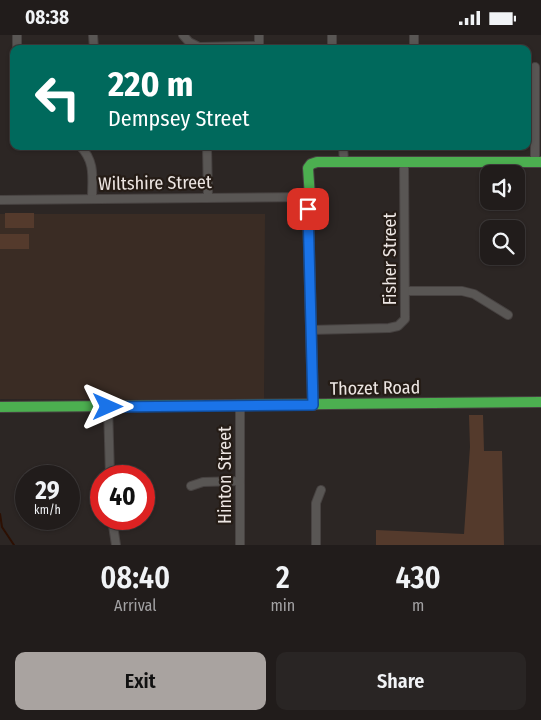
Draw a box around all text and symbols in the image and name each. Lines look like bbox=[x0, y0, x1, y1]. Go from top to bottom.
text: 08:38 bbox=[25, 6, 69, 29]
text: 220 m bbox=[108, 63, 194, 105]
icon: left bbox=[25, 65, 90, 130]
text: Dempsey Street bbox=[108, 105, 250, 132]
map controls bbox=[480, 165, 525, 265]
button: sound bbox=[480, 165, 525, 210]
street label: Wiltshire Street bbox=[98, 171, 212, 195]
pin bbox=[287, 188, 329, 230]
icon: arrive bbox=[294, 195, 322, 223]
street label: Fisher Street bbox=[379, 213, 401, 305]
button: search bbox=[480, 220, 525, 265]
street label: Thozet Road bbox=[330, 376, 420, 400]
position arrow bbox=[81, 380, 133, 432]
street label: Hinton Street bbox=[214, 426, 236, 524]
speed limit sign: 40 bbox=[90, 465, 155, 530]
text: 29 bbox=[35, 476, 60, 506]
text: km/h bbox=[34, 503, 61, 517]
text: 08:40 bbox=[100, 560, 170, 596]
text: 2 bbox=[276, 560, 290, 596]
text: 430 bbox=[396, 560, 441, 596]
text: Arrival bbox=[114, 596, 156, 615]
text: min bbox=[271, 596, 295, 615]
text: m bbox=[412, 596, 424, 615]
button: Exit bbox=[15, 652, 266, 710]
button: Share bbox=[276, 652, 526, 710]

